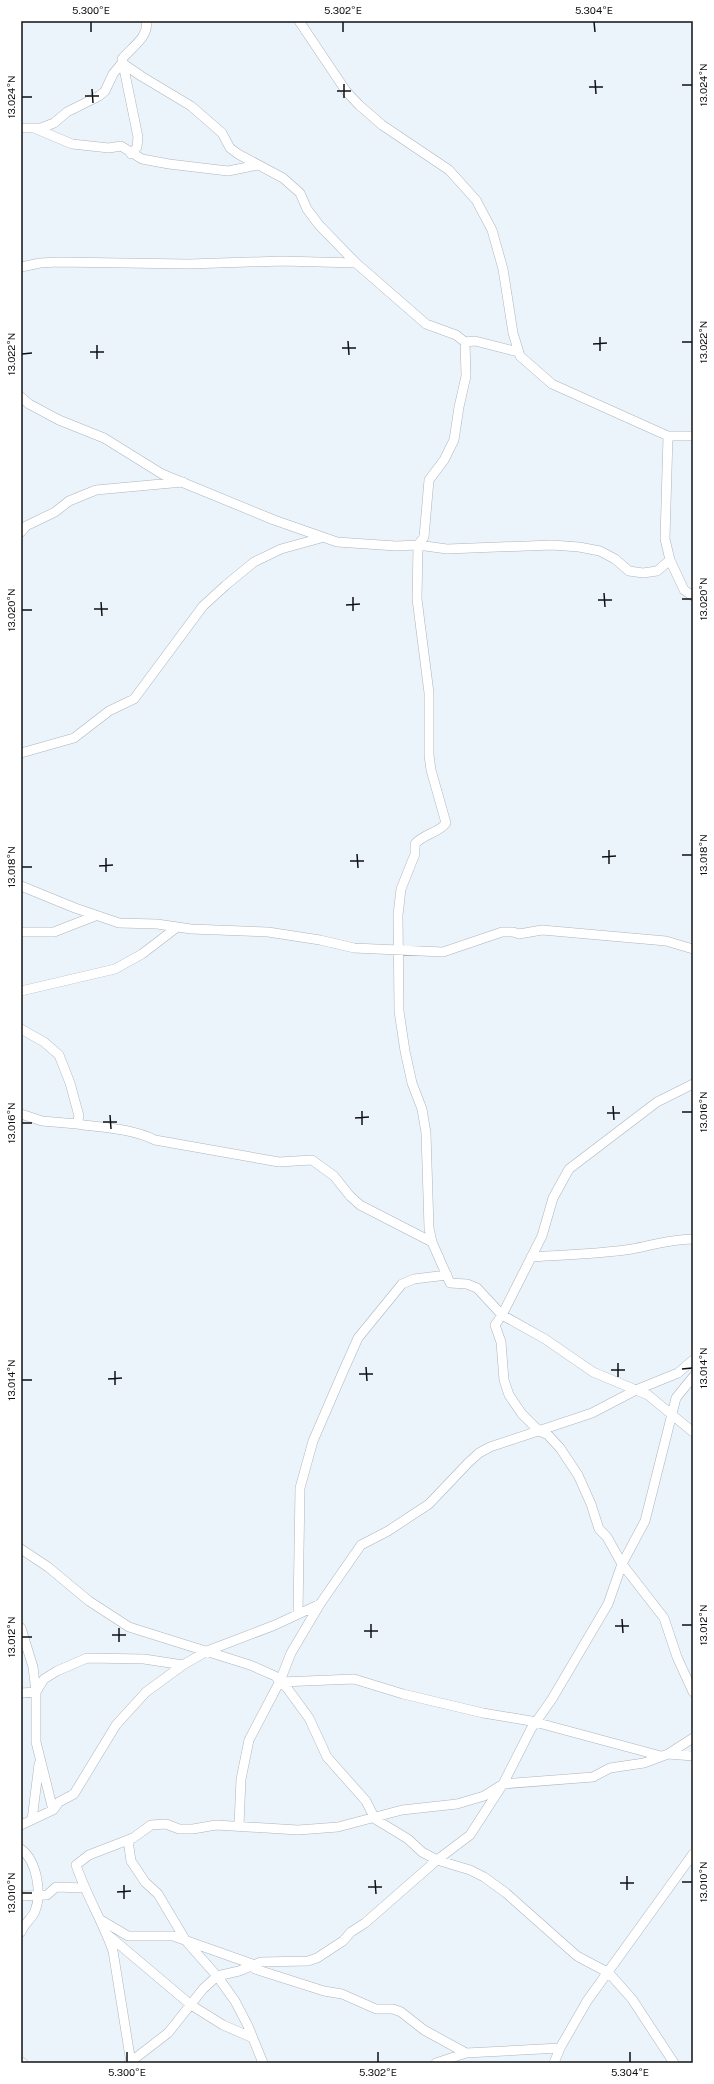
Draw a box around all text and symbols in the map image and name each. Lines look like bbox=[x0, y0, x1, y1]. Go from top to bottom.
text: 5.300°E bbox=[72, 4, 110, 16]
text: 5.302°E bbox=[324, 4, 362, 16]
text: 5.304°E bbox=[575, 4, 613, 16]
text: 13.024°N bbox=[697, 63, 709, 107]
text: 13.024°N bbox=[5, 75, 17, 119]
text: 13.022°N bbox=[697, 321, 709, 363]
text: 13.022°N bbox=[5, 333, 17, 375]
text: 13.020°N bbox=[697, 578, 709, 621]
text: 13.020°N bbox=[5, 589, 17, 632]
text: 13.018°N bbox=[697, 834, 709, 876]
text: 13.018°N bbox=[5, 846, 17, 888]
text: 13.016°N bbox=[697, 1091, 709, 1133]
text: 13.016°N bbox=[5, 1102, 17, 1144]
text: 13.014°N bbox=[697, 1347, 709, 1389]
text: 13.014°N bbox=[5, 1359, 17, 1401]
text: 13.012°N bbox=[697, 1605, 709, 1645]
text: 13.012°N bbox=[5, 1617, 17, 1657]
text: 13.010°N bbox=[697, 1861, 709, 1903]
text: 13.010°N bbox=[5, 1872, 17, 1914]
text: 5.300°E bbox=[108, 2066, 146, 2078]
text: 5.302°E bbox=[359, 2066, 397, 2078]
text: 5.304°E bbox=[611, 2066, 649, 2078]

